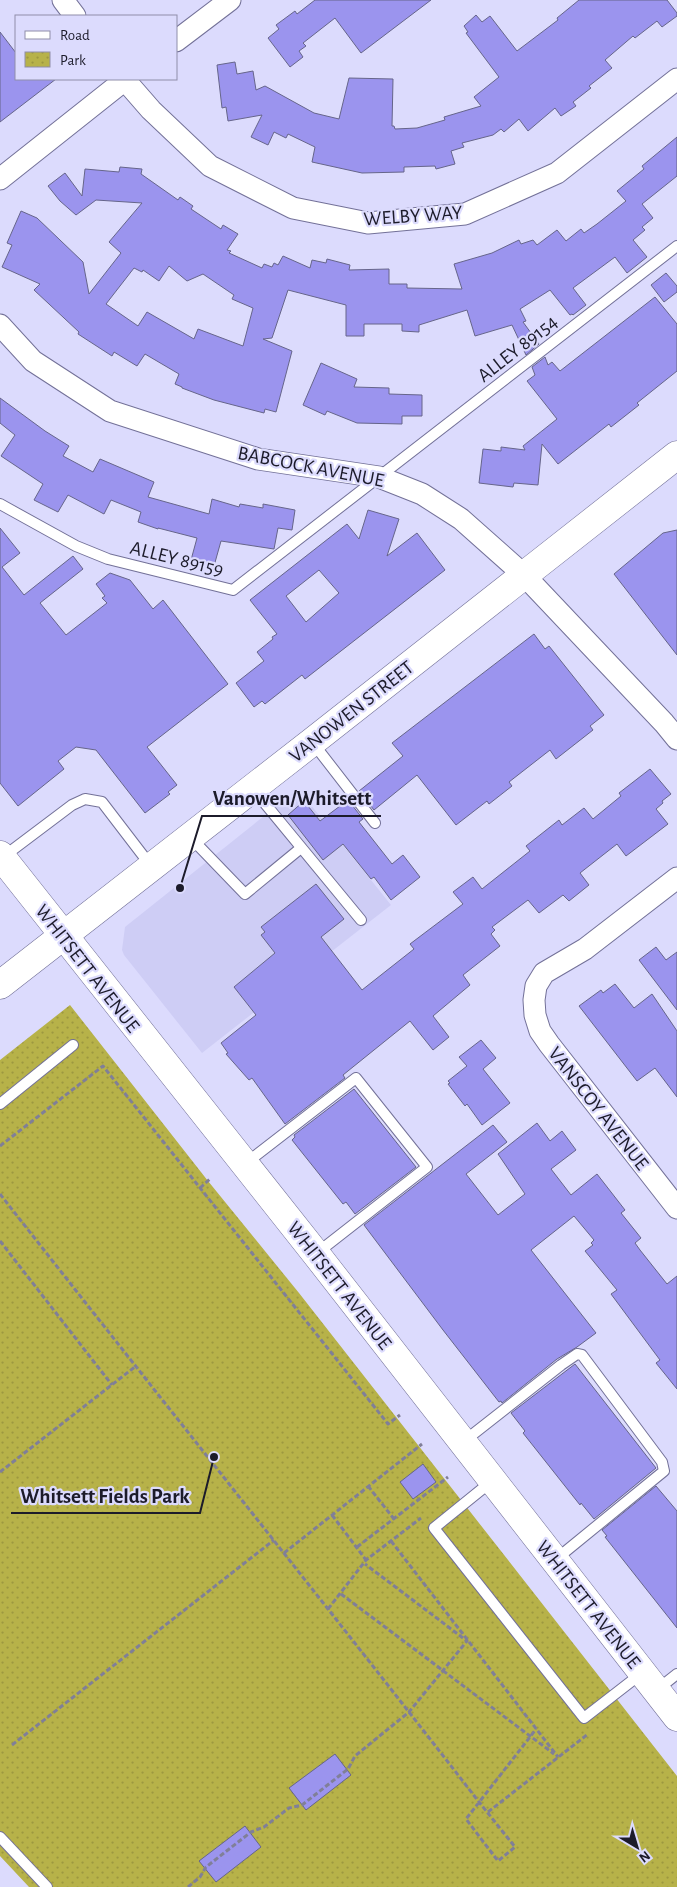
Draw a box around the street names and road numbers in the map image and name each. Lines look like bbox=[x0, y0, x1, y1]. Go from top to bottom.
street label: WELBY WAY bbox=[363, 203, 464, 229]
street label: ALLEY 89154 bbox=[474, 312, 561, 386]
street label: BABCOCK AVENUE bbox=[236, 443, 386, 491]
street label: ALLEY 89159 bbox=[128, 538, 225, 580]
street label: VANOWEN STREET bbox=[286, 657, 418, 766]
street label: WHITSETT AVENUE bbox=[31, 901, 143, 1036]
street label: VANSCOY AVENUE bbox=[544, 1044, 652, 1174]
street label: WHITSETT AVENUE bbox=[283, 1218, 395, 1353]
street label: WHITSETT AVENUE bbox=[532, 1537, 644, 1672]

